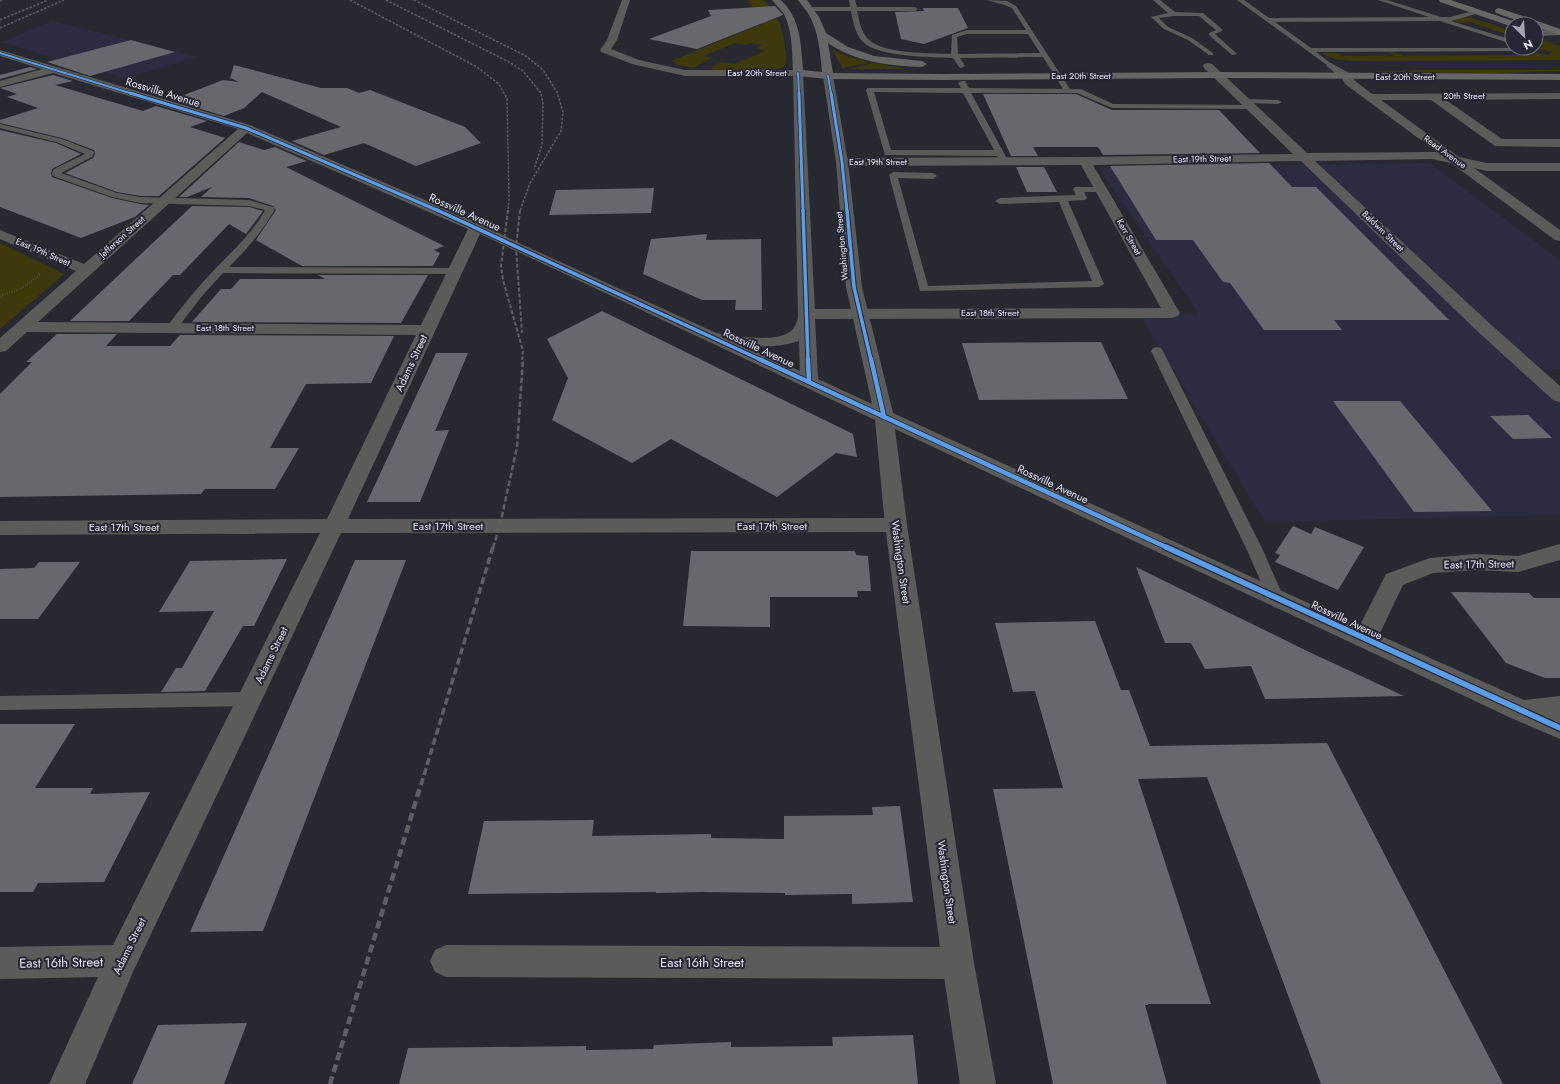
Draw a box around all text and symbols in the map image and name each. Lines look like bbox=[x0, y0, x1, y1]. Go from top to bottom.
north arrow bbox=[1504, 16, 1544, 56]
text: N bbox=[1521, 36, 1536, 54]
street label: East 20th Street bbox=[727, 66, 788, 79]
street label: East 20th Street bbox=[1051, 69, 1112, 82]
street label: East 20th Street bbox=[1375, 70, 1436, 83]
street label: Rossville Avenue bbox=[124, 73, 202, 111]
street label: 20th Street bbox=[1443, 89, 1486, 102]
street label: Read Avenue bbox=[1421, 132, 1470, 172]
street label: East 19th Street bbox=[1173, 151, 1232, 166]
street label: East 19th Street bbox=[849, 155, 908, 168]
street label: Rossville Avenue bbox=[427, 189, 504, 235]
street label: Baldwin Street bbox=[1359, 207, 1408, 255]
street label: Washington Street bbox=[832, 210, 851, 281]
street label: Jefferson Street bbox=[95, 212, 148, 261]
street label: Kerr Street bbox=[1114, 216, 1145, 258]
street label: East 19th Street bbox=[14, 234, 73, 269]
street label: East 18th Street bbox=[961, 306, 1020, 319]
street label: East 18th Street bbox=[196, 321, 255, 334]
street label: Rossville Avenue bbox=[721, 324, 798, 372]
street label: Adams Street bbox=[391, 331, 431, 394]
street label: Rossville Avenue bbox=[1015, 460, 1092, 508]
street label: East 17th Street bbox=[413, 518, 484, 534]
street label: East 17th Street bbox=[737, 518, 808, 534]
street label: East 17th Street bbox=[89, 519, 160, 535]
street label: Washington Street bbox=[887, 519, 915, 605]
street label: East 17th Street bbox=[1444, 555, 1515, 573]
street label: Rossville Avenue bbox=[1309, 596, 1386, 644]
street label: Adams Street bbox=[250, 624, 292, 686]
street label: Washington Street bbox=[933, 839, 961, 925]
street label: Adams Street bbox=[108, 915, 150, 977]
street label: East 16th Street bbox=[19, 952, 104, 973]
street label: East 16th Street bbox=[660, 953, 745, 972]

